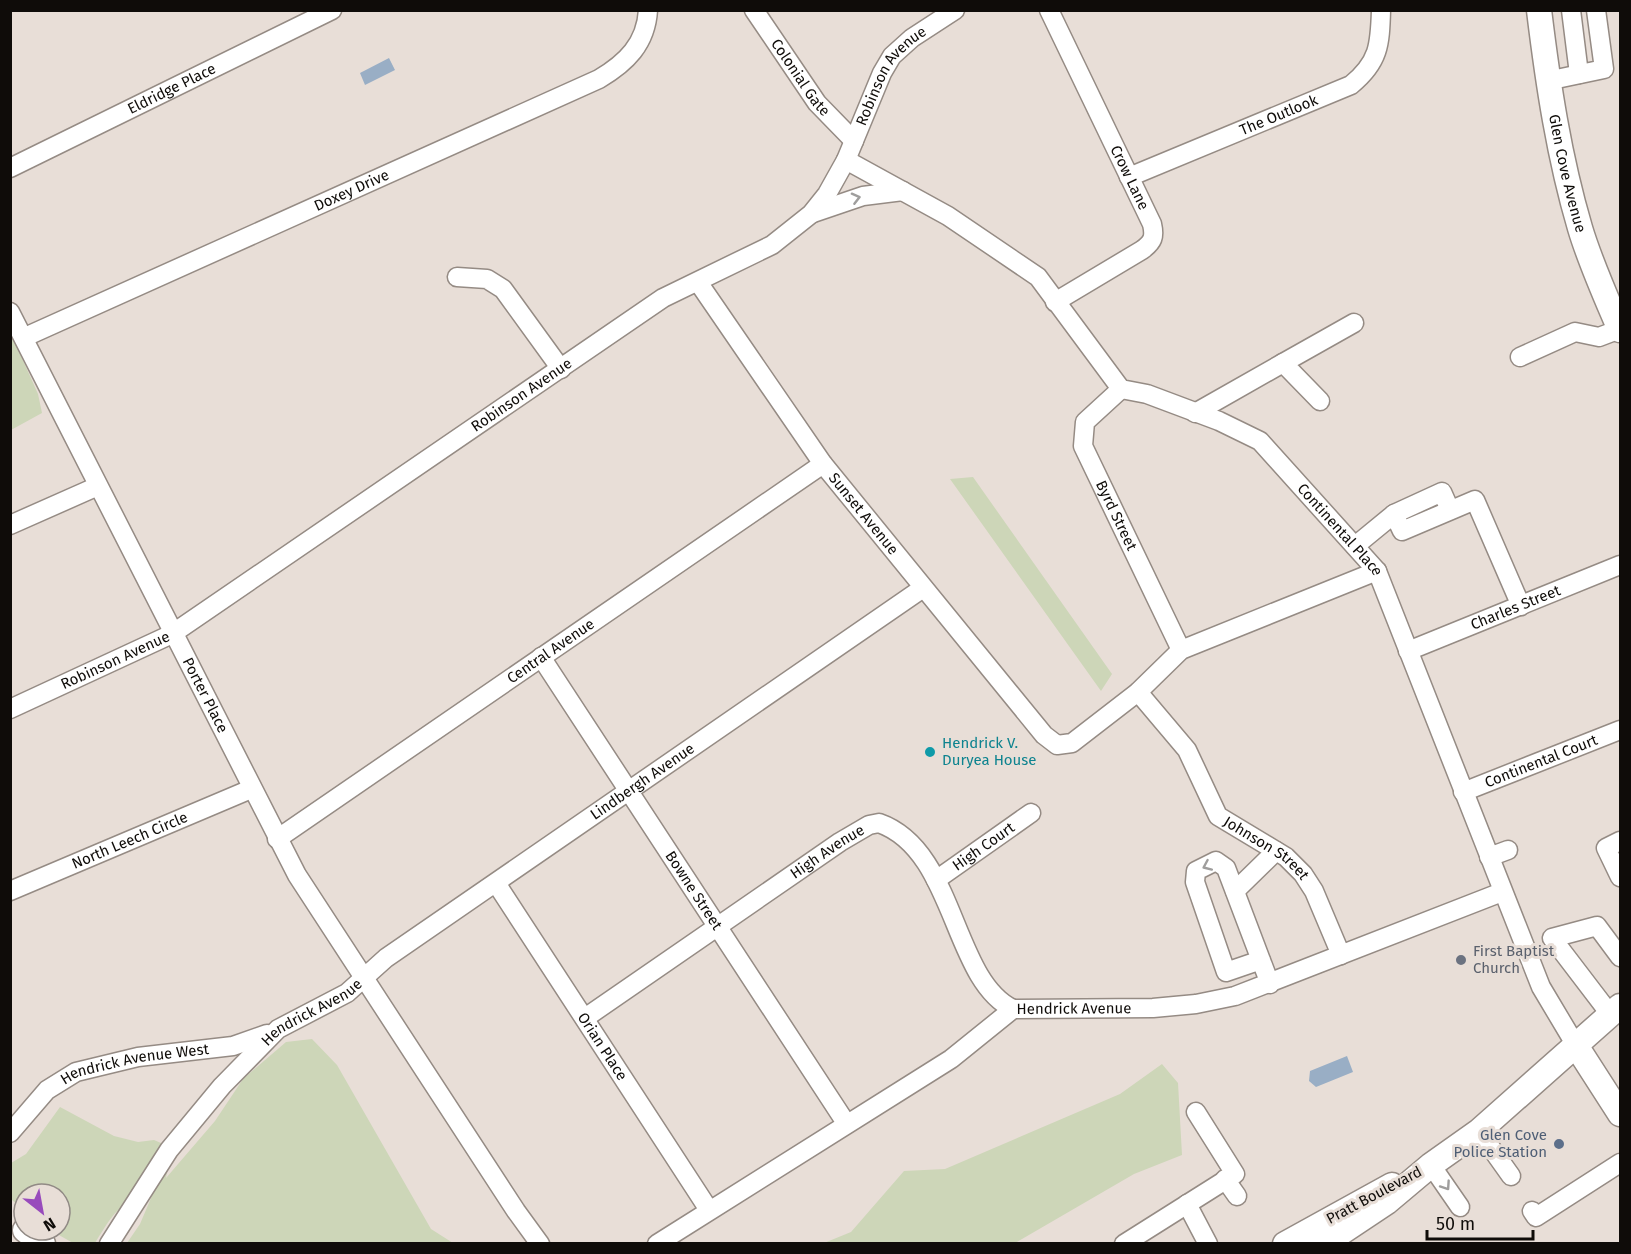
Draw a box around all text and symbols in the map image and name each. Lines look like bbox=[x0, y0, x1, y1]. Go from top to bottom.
street label: Robinson Avenue bbox=[852, 22, 930, 128]
street label: Colonial Gate bbox=[767, 35, 834, 120]
street label: Eldridge Place bbox=[124, 59, 219, 118]
street label: The Outlook bbox=[1237, 91, 1321, 139]
street label: Glen Cove Avenue bbox=[1545, 113, 1590, 235]
street label: Crow Lane bbox=[1106, 142, 1153, 213]
street label: Doxey Drive bbox=[311, 166, 392, 215]
one-way arrow bbox=[851, 193, 861, 206]
street label: Robinson Avenue bbox=[468, 354, 575, 436]
street label: Sunset Avenue bbox=[825, 469, 902, 558]
street label: Byrd Street bbox=[1092, 478, 1141, 554]
street label: Continental Place bbox=[1293, 480, 1387, 578]
street label: Charles Street bbox=[1468, 581, 1564, 634]
street label: Central Avenue bbox=[504, 615, 598, 687]
street label: Robinson Avenue bbox=[58, 627, 173, 693]
street label: Porter Place bbox=[179, 654, 232, 736]
street label: Continental Court bbox=[1482, 731, 1601, 791]
place label: Hendrick V. Duryea House bbox=[942, 734, 1037, 769]
street label: Lindbergh Avenue bbox=[587, 739, 698, 824]
marker: Hendrick V. Duryea House bbox=[923, 745, 937, 759]
street label: North Leech Circle bbox=[69, 808, 190, 873]
street label: Johnson Street bbox=[1220, 812, 1313, 883]
street label: High Court bbox=[949, 818, 1018, 875]
street label: High Avenue bbox=[787, 821, 867, 883]
street label: Bowne Street bbox=[662, 848, 726, 934]
one-way arrow bbox=[1202, 858, 1213, 870]
place label: First Baptist Church bbox=[1473, 942, 1555, 977]
marker: First Baptist Church bbox=[1454, 953, 1468, 967]
street label: Hendrick Avenue bbox=[258, 975, 366, 1050]
street label: Hendrick Avenue bbox=[1016, 999, 1131, 1018]
street label: Orian Place bbox=[574, 1009, 631, 1084]
street label: Hendrick Avenue West bbox=[57, 1040, 210, 1088]
place label: Glen Cove Police Station bbox=[1453, 1126, 1547, 1161]
marker: Glen Cove Police Station bbox=[1552, 1137, 1566, 1151]
street label: Pratt Boulevard bbox=[1323, 1162, 1425, 1228]
one-way arrow bbox=[1439, 1179, 1450, 1190]
north arrow bbox=[12, 1182, 72, 1242]
scale bar bbox=[1427, 1203, 1534, 1241]
text: 50 m bbox=[1436, 1213, 1475, 1235]
text: N bbox=[40, 1214, 59, 1235]

